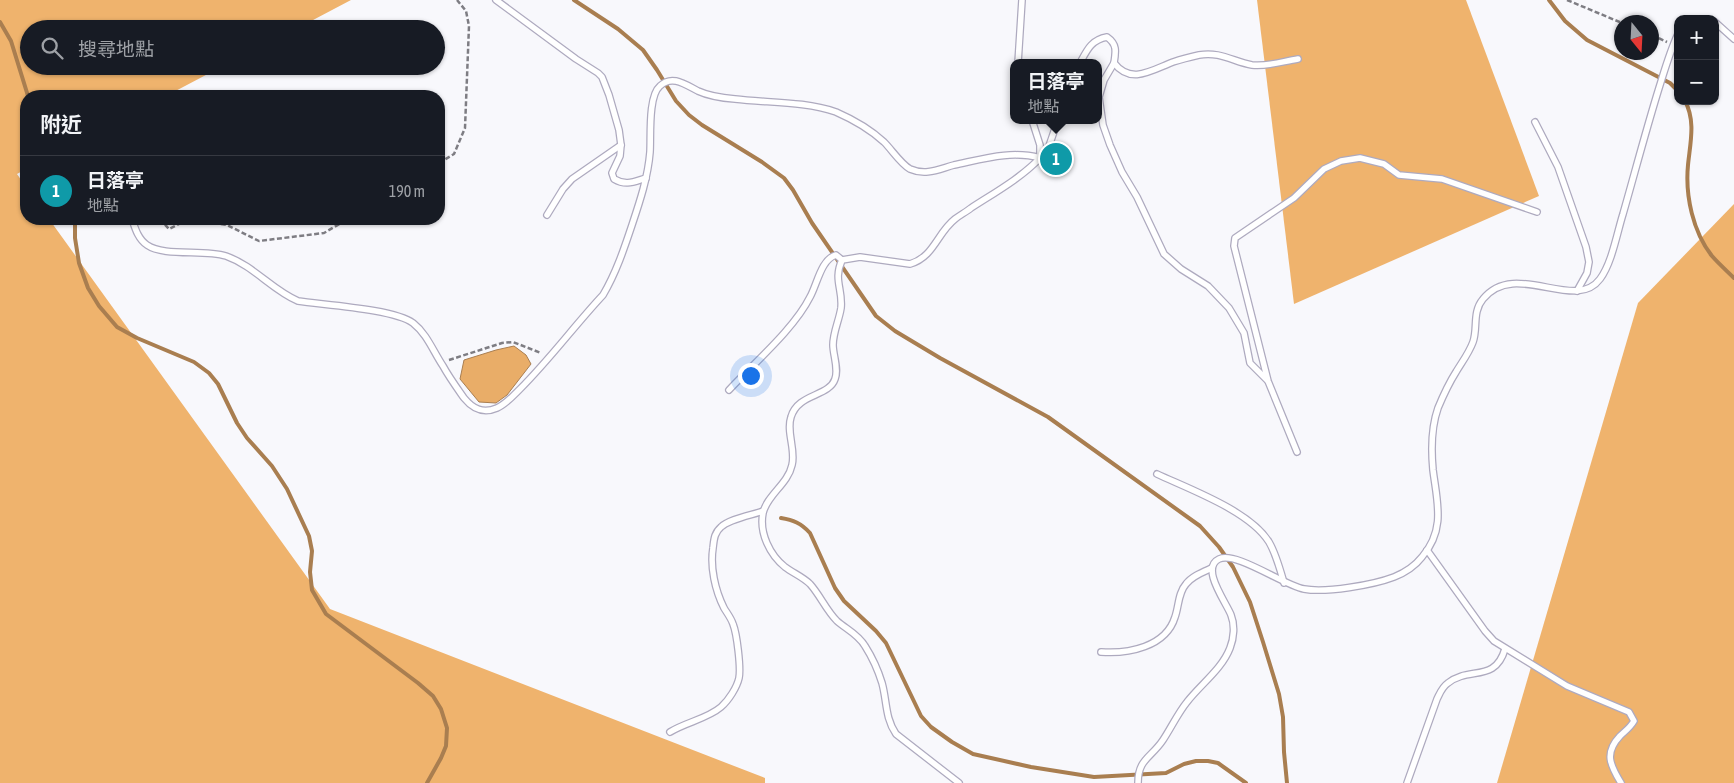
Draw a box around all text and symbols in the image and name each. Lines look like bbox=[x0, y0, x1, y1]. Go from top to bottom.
north arrow bbox=[1614, 15, 1659, 60]
map controls bbox=[1674, 15, 1719, 105]
button: + bbox=[1674, 15, 1719, 60]
search box bbox=[20, 20, 445, 75]
icon: search bbox=[38, 34, 66, 62]
text: 搜尋地點 bbox=[78, 38, 154, 60]
popup bbox=[1010, 59, 1102, 124]
button: − bbox=[1674, 60, 1719, 105]
text: 日落亭 bbox=[1027, 70, 1085, 92]
text: 地點 bbox=[1027, 97, 1060, 115]
text: 附近 bbox=[40, 112, 82, 136]
pin: 1 bbox=[1040, 140, 1072, 178]
text: 日落亭 bbox=[87, 169, 144, 191]
text: 1 bbox=[52, 182, 60, 200]
text: 190 m bbox=[389, 182, 425, 200]
text: 地點 bbox=[87, 196, 119, 214]
your location bbox=[738, 363, 764, 389]

